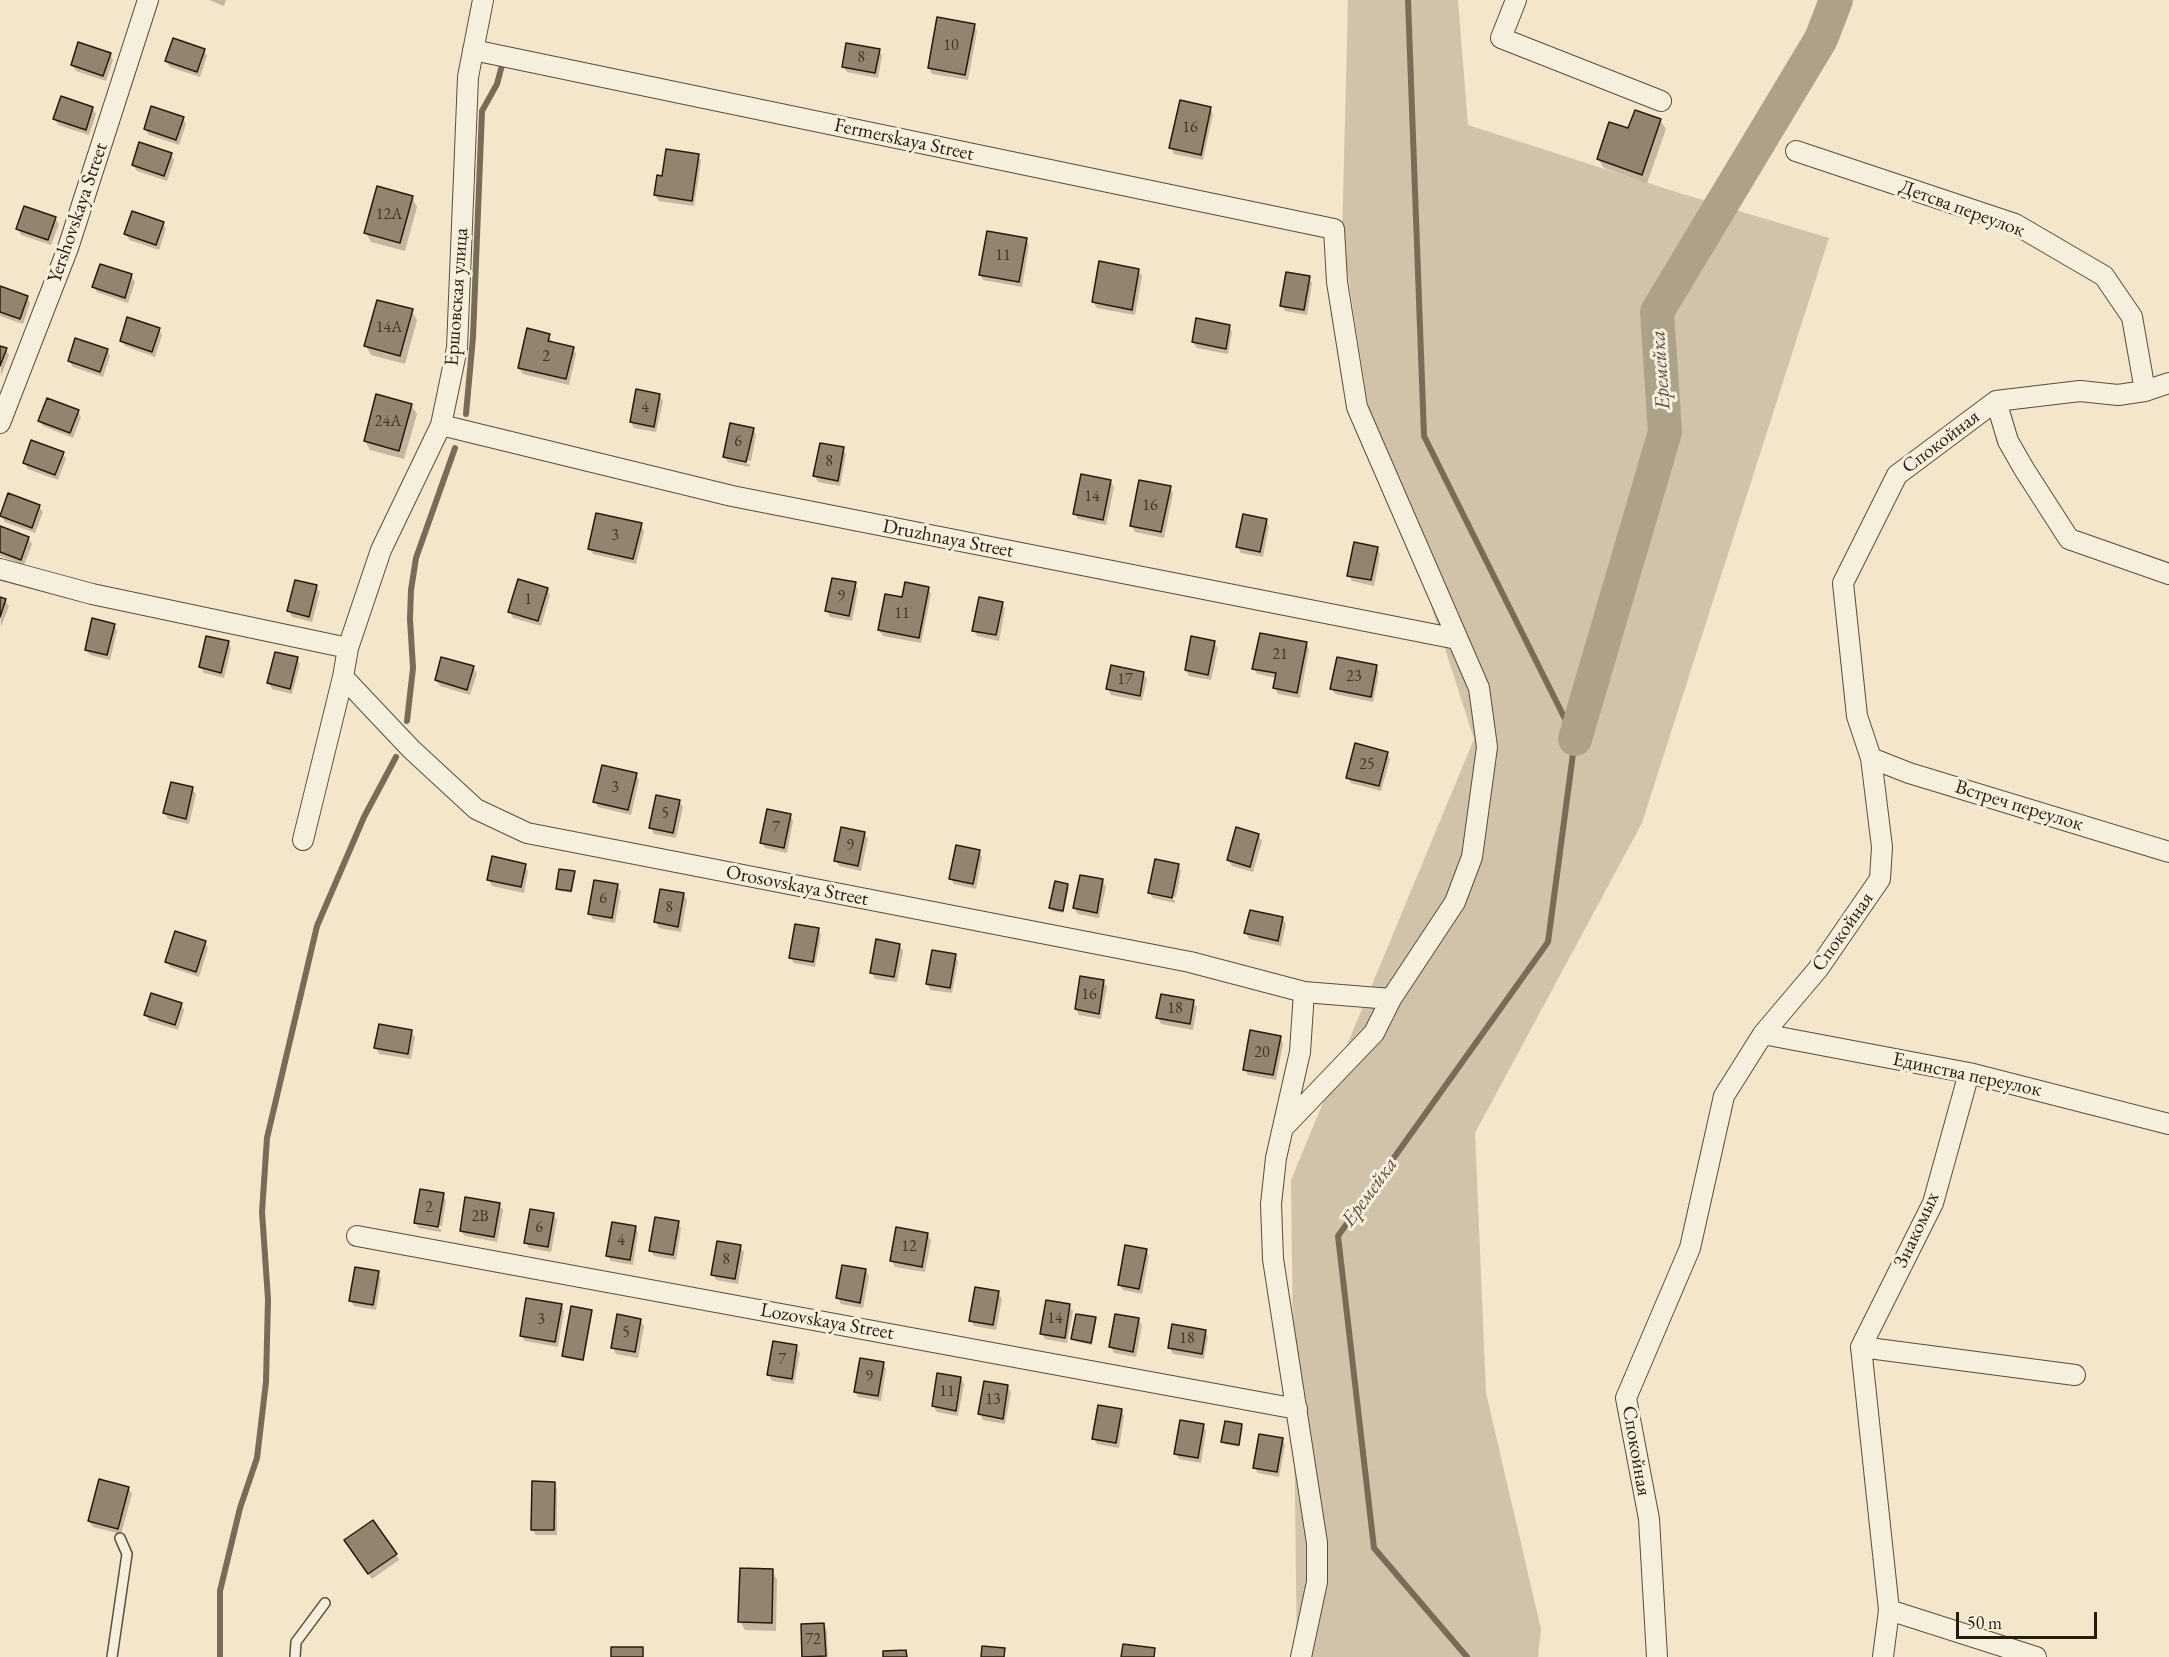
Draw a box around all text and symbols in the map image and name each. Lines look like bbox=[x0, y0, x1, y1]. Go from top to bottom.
house number: 10 bbox=[943, 36, 959, 56]
house number: 8 bbox=[857, 48, 865, 68]
street label: Fermerskaya Street bbox=[832, 113, 976, 167]
house number: 16 bbox=[1182, 118, 1198, 138]
street label: Yershovskaya Street bbox=[43, 140, 113, 286]
street label: Детсва переулок bbox=[1896, 175, 2028, 243]
house number: 12А bbox=[376, 205, 402, 225]
street label: Ершовская улица bbox=[440, 227, 474, 367]
house number: 11 bbox=[995, 246, 1011, 266]
house number: 14А bbox=[376, 318, 402, 338]
water label: Еремейка bbox=[1646, 330, 1676, 410]
house number: 2 bbox=[542, 347, 550, 367]
house number: 4 bbox=[641, 398, 649, 418]
street label: Спокойная bbox=[1897, 405, 1985, 479]
house number: 24А bbox=[375, 412, 401, 432]
house number: 6 bbox=[734, 432, 742, 452]
house number: 8 bbox=[825, 452, 833, 472]
house number: 14 bbox=[1084, 487, 1100, 507]
house number: 16 bbox=[1142, 496, 1158, 516]
street label: Druzhnaya Street bbox=[881, 515, 1015, 563]
house number: 3 bbox=[611, 526, 619, 546]
house number: 9 bbox=[837, 587, 845, 607]
house number: 1 bbox=[524, 590, 532, 610]
house number: 11 bbox=[894, 604, 910, 624]
house number: 21 bbox=[1272, 645, 1288, 665]
house number: 23 bbox=[1346, 667, 1362, 687]
house number: 17 bbox=[1117, 670, 1133, 690]
house number: 25 bbox=[1359, 755, 1375, 775]
street label: Встреч переулок bbox=[1952, 775, 2086, 837]
house number: 3 bbox=[611, 778, 619, 798]
house number: 5 bbox=[661, 804, 669, 824]
house number: 7 bbox=[772, 818, 780, 838]
house number: 9 bbox=[846, 836, 854, 856]
street label: Orosovskaya Street bbox=[724, 860, 870, 912]
street label: Спокойная bbox=[1807, 888, 1879, 976]
house number: 6 bbox=[599, 889, 607, 909]
house number: 8 bbox=[665, 898, 673, 918]
house number: 16 bbox=[1081, 985, 1097, 1005]
house number: 18 bbox=[1167, 999, 1183, 1019]
house number: 20 bbox=[1254, 1043, 1270, 1063]
street label: Единства переулок bbox=[1890, 1048, 2044, 1102]
water label: Еремейка bbox=[1337, 1153, 1403, 1231]
street label: Знакомых bbox=[1889, 1188, 1945, 1272]
house number: 2 bbox=[425, 1198, 433, 1218]
house number: 2В bbox=[471, 1207, 489, 1227]
house number: 6 bbox=[535, 1218, 543, 1238]
house number: 4 bbox=[617, 1231, 625, 1251]
house number: 12 bbox=[901, 1237, 917, 1257]
house number: 8 bbox=[722, 1250, 730, 1270]
street label: Lozovskaya Street bbox=[758, 1298, 896, 1346]
house number: 14 bbox=[1047, 1309, 1063, 1329]
house number: 3 bbox=[537, 1310, 545, 1330]
house number: 5 bbox=[622, 1323, 630, 1343]
house number: 18 bbox=[1179, 1329, 1195, 1349]
house number: 7 bbox=[778, 1350, 786, 1370]
house number: 9 bbox=[865, 1367, 873, 1387]
house number: 11 bbox=[939, 1382, 955, 1402]
house number: 13 bbox=[985, 1390, 1001, 1410]
street label: Спокойная bbox=[1616, 1404, 1656, 1498]
scale bar bbox=[1959, 1600, 2100, 1638]
text: 50 m bbox=[1967, 1611, 2002, 1634]
house number: 72 bbox=[805, 1630, 821, 1650]

